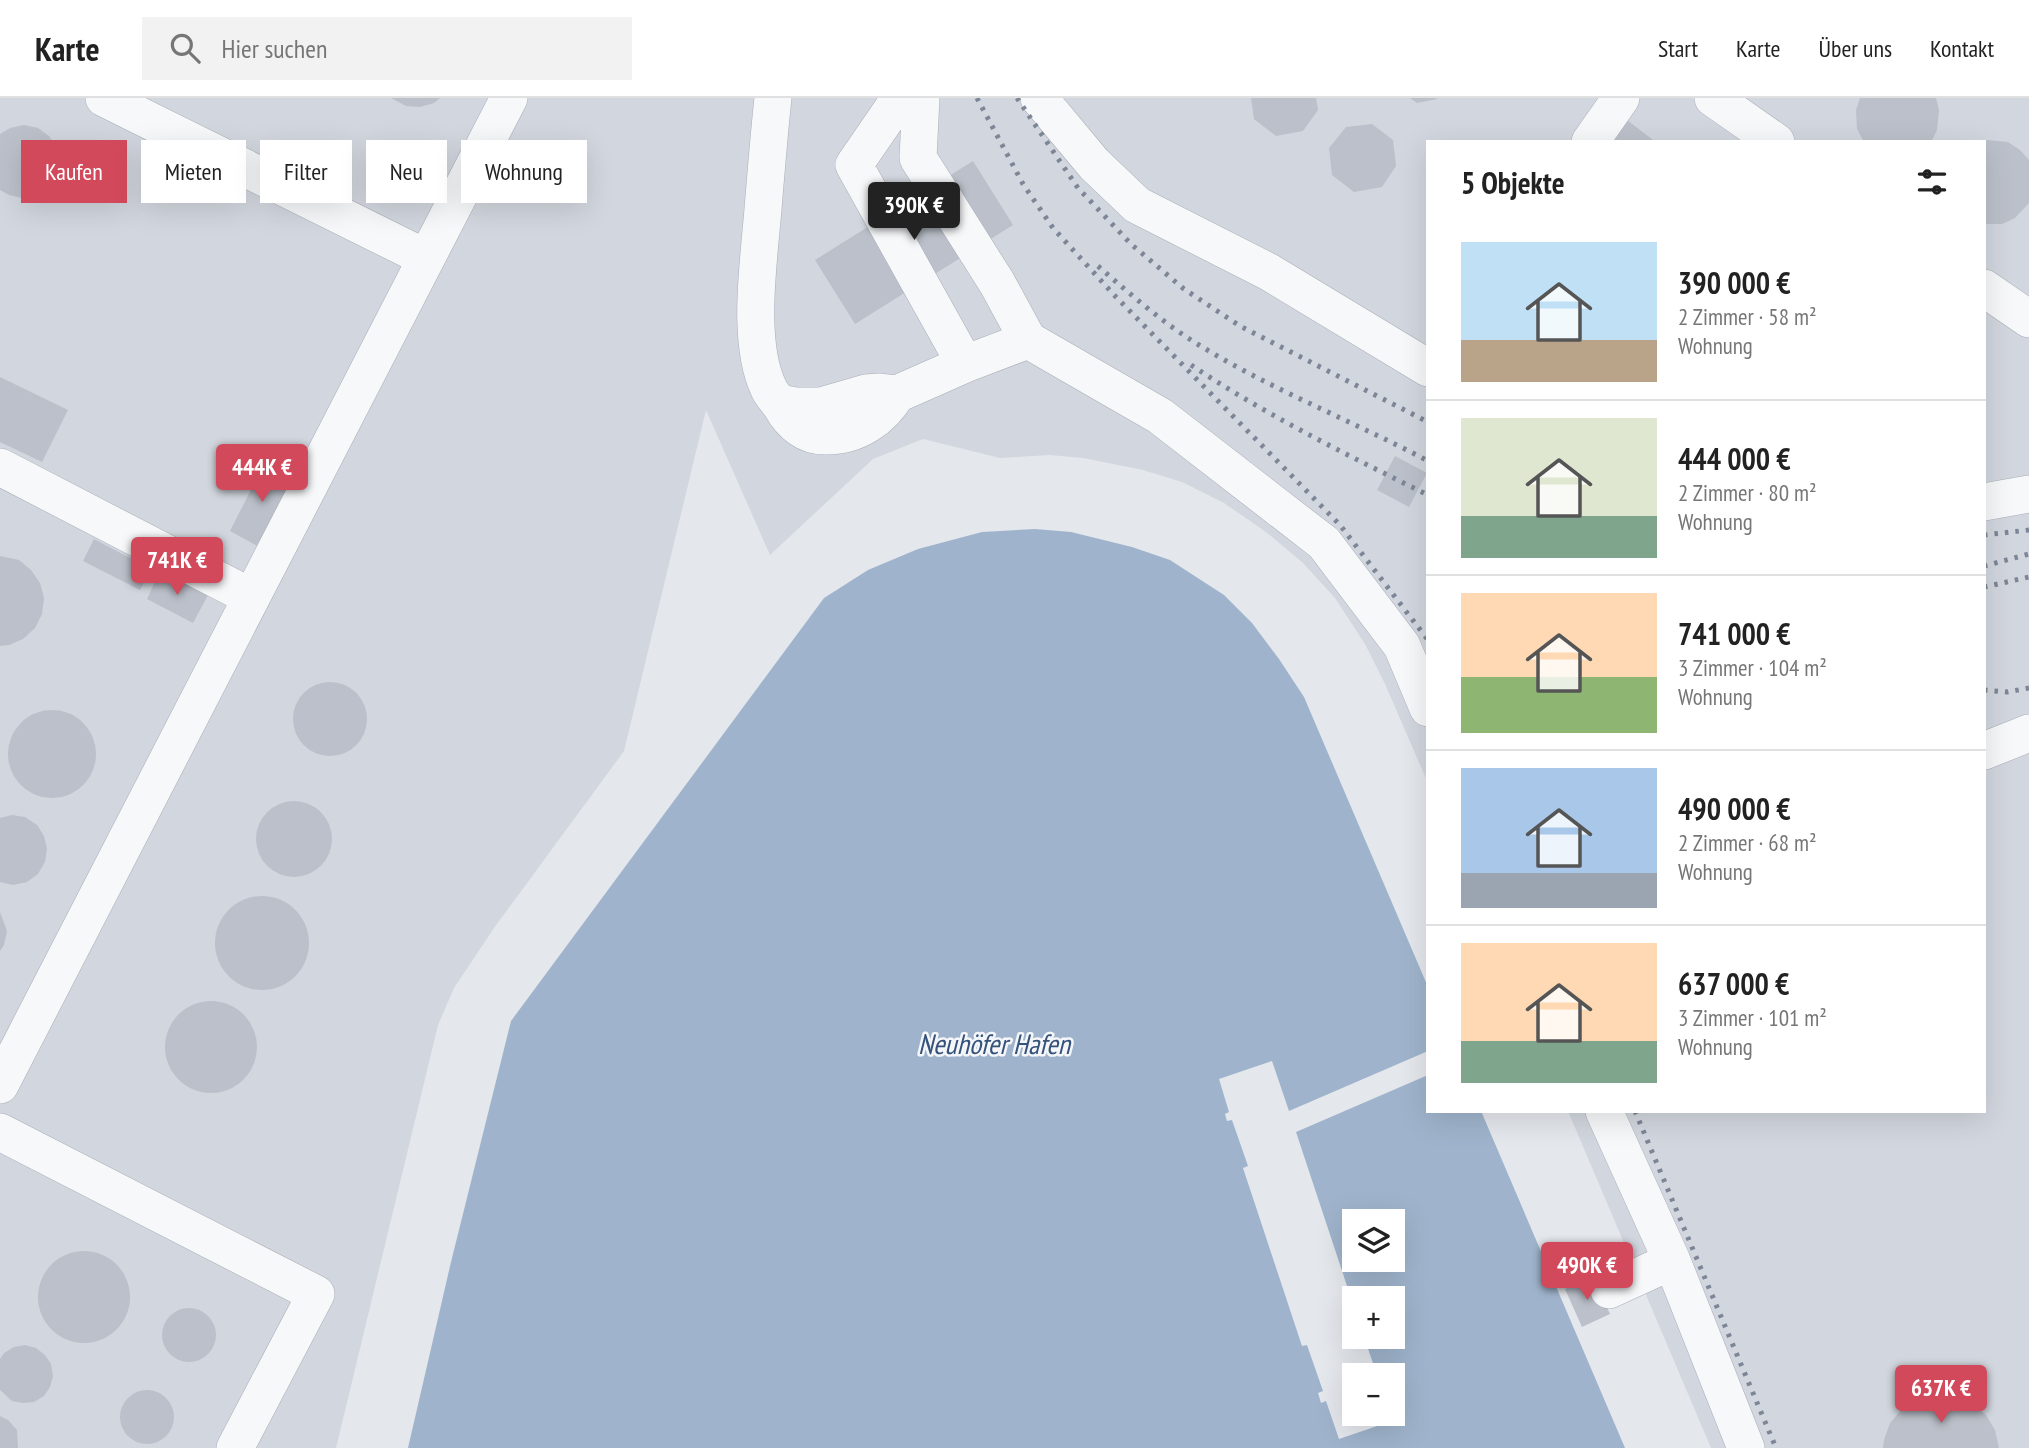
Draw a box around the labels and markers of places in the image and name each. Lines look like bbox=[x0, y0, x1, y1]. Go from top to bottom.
pin: 390K € bbox=[857, 183, 971, 242]
pin: 444K € bbox=[205, 444, 319, 504]
pin: 741K € bbox=[120, 538, 234, 597]
pin: 490K € bbox=[1530, 1242, 1644, 1302]
pin: 637K € bbox=[1884, 1366, 1998, 1425]

